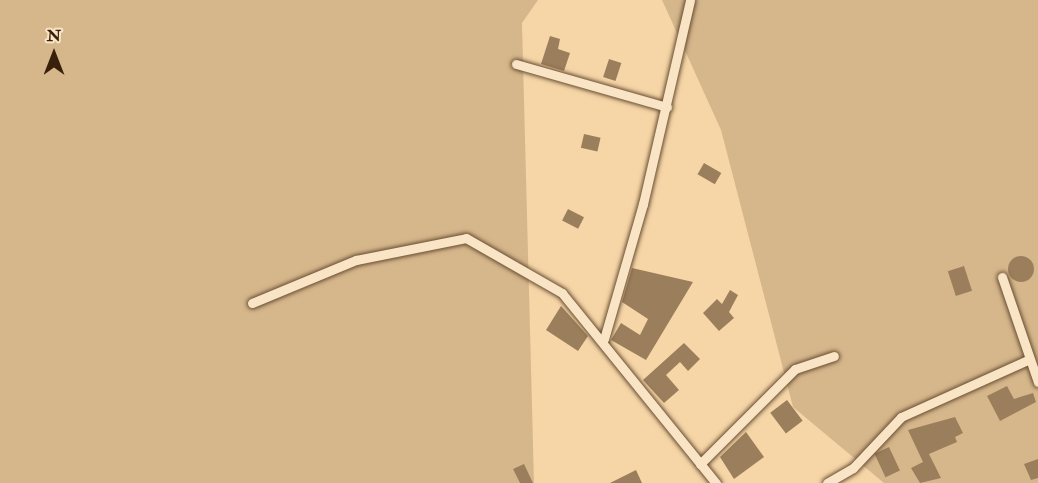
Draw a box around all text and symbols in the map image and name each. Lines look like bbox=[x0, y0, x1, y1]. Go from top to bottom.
north arrow bbox=[24, 24, 84, 84]
text: N bbox=[47, 26, 61, 46]

